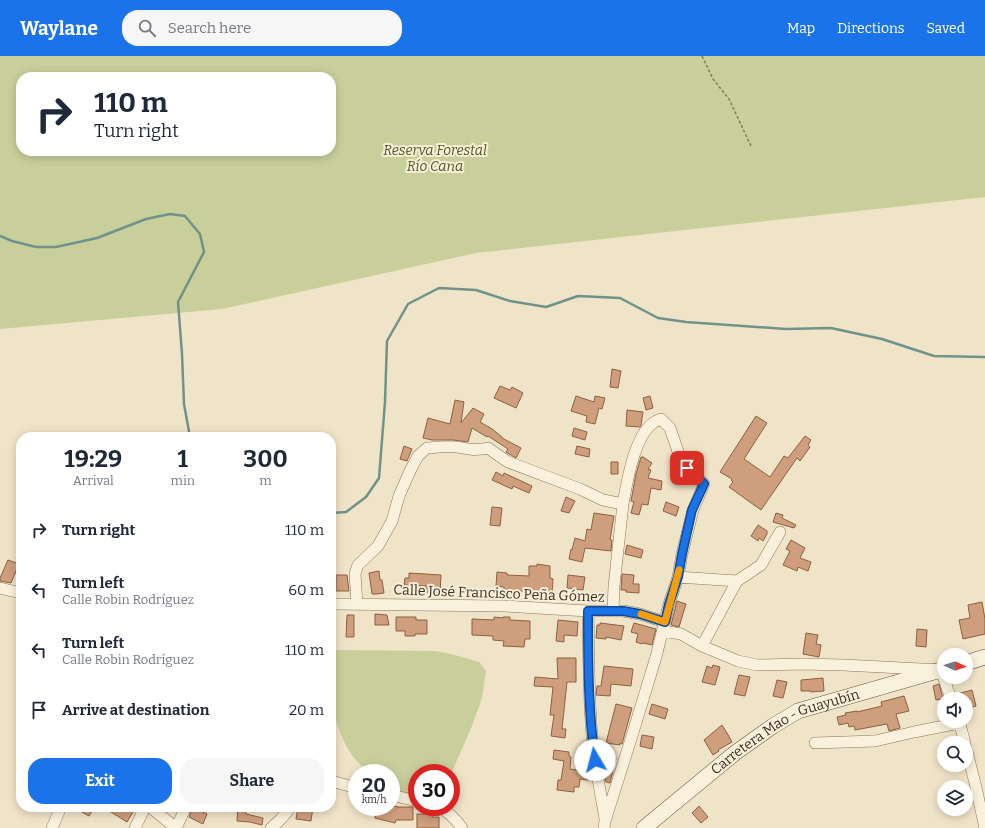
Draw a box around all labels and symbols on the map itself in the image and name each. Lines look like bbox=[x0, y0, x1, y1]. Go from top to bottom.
park label: Reserva Forestal Río Cana bbox=[383, 142, 487, 175]
pin bbox=[670, 451, 704, 485]
street label: Calle José Francisco Peña Gómez bbox=[393, 581, 605, 606]
north arrow bbox=[937, 648, 973, 684]
street label: Carretera Mao - Guayubín bbox=[708, 686, 862, 778]
position arrow bbox=[574, 739, 616, 781]
speed limit sign: 30 bbox=[408, 764, 460, 816]

